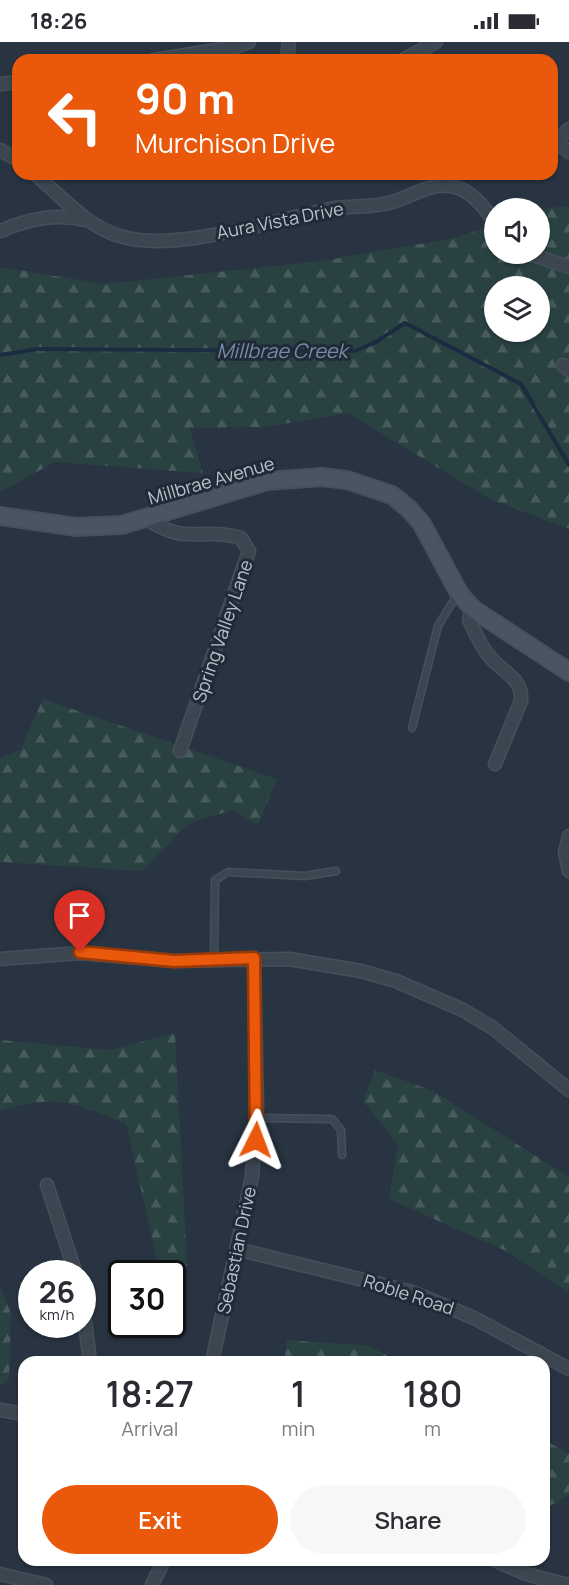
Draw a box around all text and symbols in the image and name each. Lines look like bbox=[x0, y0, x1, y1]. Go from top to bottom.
text: 18:26 bbox=[30, 6, 87, 36]
text: 90 m bbox=[135, 69, 235, 127]
icon: left bbox=[36, 78, 114, 156]
text: Murchison Drive bbox=[135, 124, 335, 161]
street label: Aura Vista Drive bbox=[214, 196, 346, 244]
map controls bbox=[484, 198, 550, 342]
button: sound bbox=[484, 198, 550, 264]
button: layers bbox=[484, 276, 550, 342]
water label: Millbrae Creek bbox=[217, 337, 351, 364]
street label: Millbrae Avenue bbox=[145, 451, 277, 509]
street label: Spring Valley Lane bbox=[186, 556, 258, 706]
pin bbox=[54, 890, 105, 952]
icon: arrive bbox=[63, 899, 96, 932]
position arrow bbox=[224, 1108, 288, 1172]
street label: Sebastian Drive bbox=[211, 1184, 261, 1316]
speed limit sign: 30 bbox=[108, 1260, 186, 1338]
street label: Roble Road bbox=[361, 1268, 457, 1320]
text: 26 bbox=[39, 1271, 75, 1312]
text: km/h bbox=[40, 1304, 74, 1325]
text: 18:27 bbox=[105, 1369, 194, 1418]
text: 1 bbox=[291, 1369, 306, 1418]
text: 180 bbox=[403, 1369, 463, 1418]
text: Arrival bbox=[121, 1415, 178, 1442]
text: min bbox=[282, 1415, 315, 1442]
text: m bbox=[424, 1415, 441, 1442]
button: Exit bbox=[42, 1485, 278, 1554]
button: Share bbox=[290, 1485, 526, 1554]

